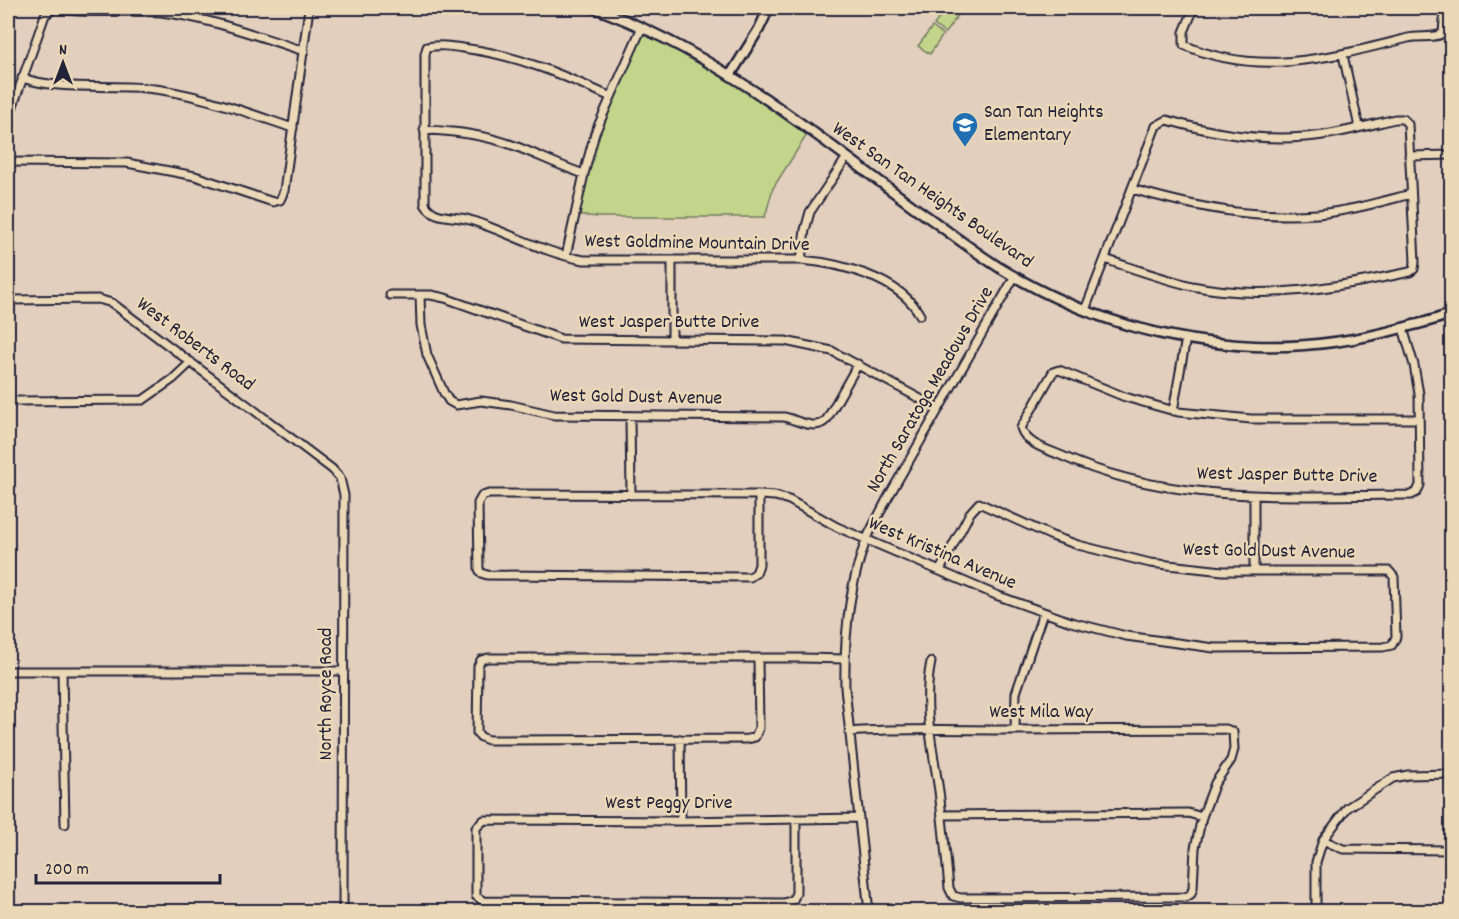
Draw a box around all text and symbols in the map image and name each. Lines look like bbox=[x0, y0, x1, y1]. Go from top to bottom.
north arrow bbox=[33, 33, 93, 93]
text: N bbox=[59, 39, 67, 62]
place label: San Tan Heights Elementary bbox=[984, 99, 1104, 150]
school or university icon: San Tan Heights Elementary bbox=[950, 110, 980, 148]
street label: West San Tan Heights Boulevard bbox=[826, 116, 1038, 276]
street label: West Goldmine Mountain Drive bbox=[584, 228, 810, 260]
street label: North Saratoga Meadows Drive bbox=[860, 282, 1002, 498]
street label: West Roberts Road bbox=[130, 291, 260, 399]
street label: West Jasper Butte Drive bbox=[579, 309, 759, 337]
street label: West Gold Dust Avenue bbox=[550, 382, 723, 414]
street label: West Jasper Butte Drive bbox=[1196, 460, 1378, 492]
street label: West Kristina Avenue bbox=[864, 510, 1021, 598]
street label: West Gold Dust Avenue bbox=[1183, 536, 1356, 568]
street label: North Royce Road bbox=[313, 628, 341, 760]
street label: West Mila Way bbox=[989, 699, 1094, 727]
street label: West Peggy Drive bbox=[605, 790, 733, 818]
scale bar bbox=[36, 847, 220, 885]
text: 200 m bbox=[45, 858, 89, 883]

